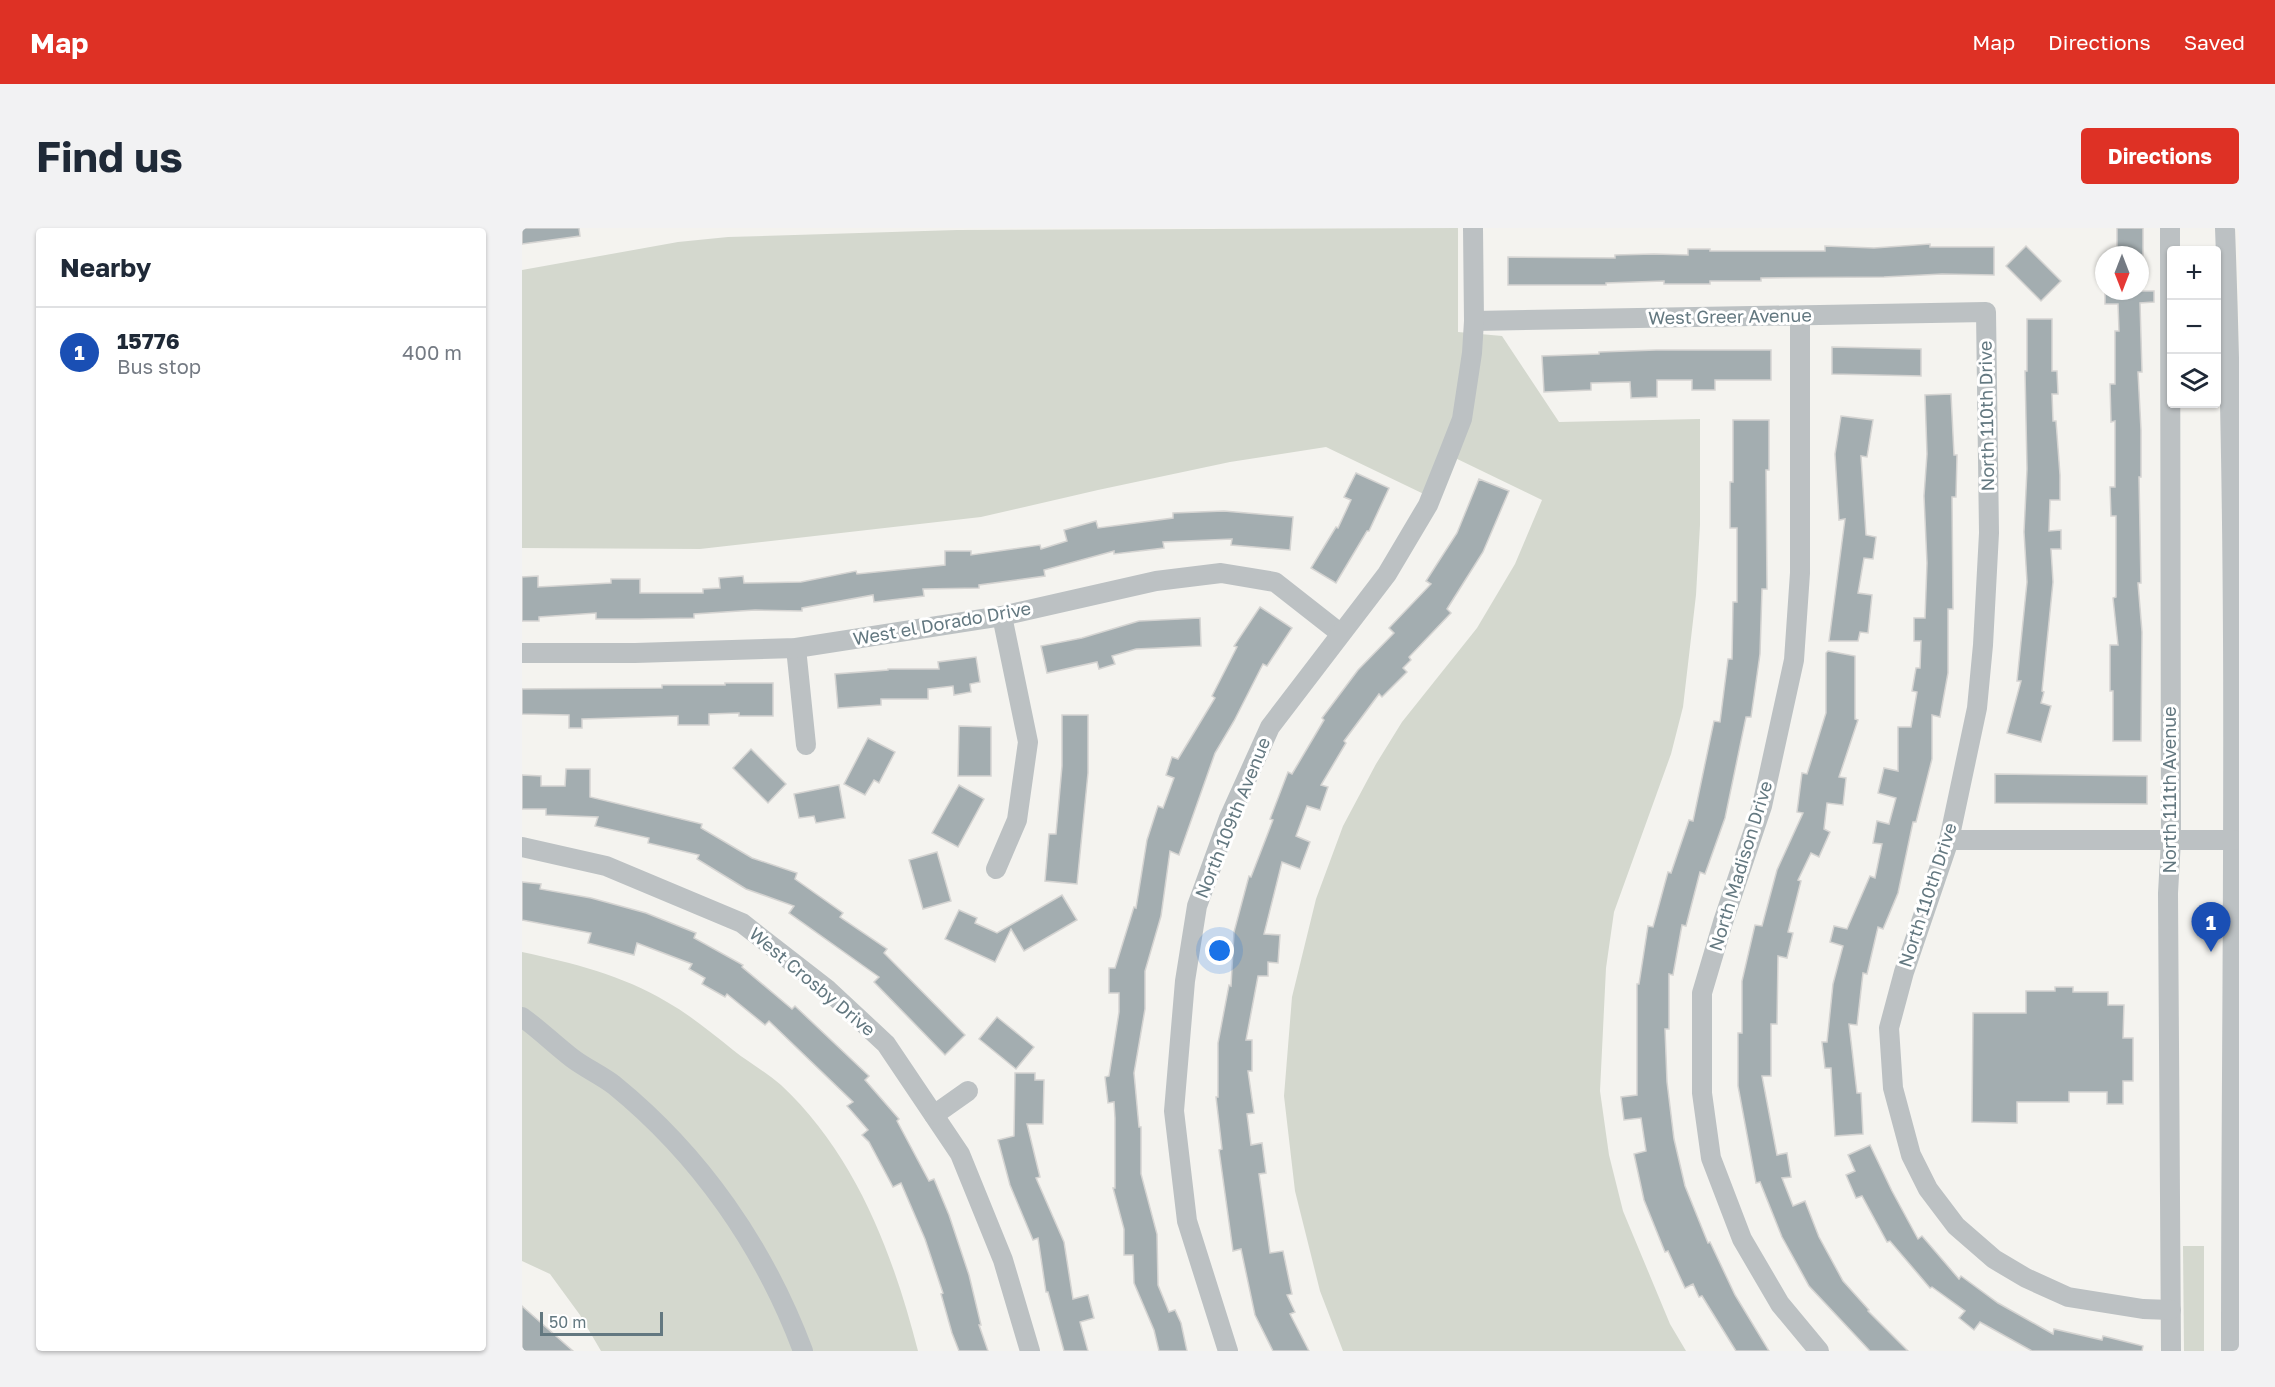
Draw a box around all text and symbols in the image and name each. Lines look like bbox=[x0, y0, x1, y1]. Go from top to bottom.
text: Map bbox=[30, 26, 88, 59]
text: Map bbox=[1972, 29, 2015, 55]
text: Directions bbox=[2048, 29, 2151, 55]
text: Saved bbox=[2184, 29, 2245, 55]
button: Directions bbox=[2081, 128, 2239, 184]
text: Find us bbox=[36, 131, 183, 181]
north arrow bbox=[2095, 246, 2149, 300]
map controls bbox=[2167, 246, 2221, 408]
button: + bbox=[2167, 246, 2221, 300]
text: Nearby bbox=[60, 252, 151, 283]
button: − bbox=[2167, 300, 2221, 354]
street label: West Greer Avenue bbox=[1648, 304, 1812, 328]
text: 15776 bbox=[117, 327, 180, 354]
text: 1 bbox=[74, 340, 85, 364]
text: 400 m bbox=[402, 340, 462, 364]
street label: North 110th Drive bbox=[1974, 341, 1998, 492]
text: Bus stop bbox=[117, 354, 201, 378]
button: layers bbox=[2167, 354, 2221, 408]
street label: West el Dorado Drive bbox=[851, 597, 1033, 650]
street label: North 111th Avenue bbox=[2158, 706, 2180, 874]
street label: North 109th Avenue bbox=[1190, 734, 1274, 901]
street label: North Madison Drive bbox=[1704, 778, 1776, 953]
street label: North 110th Drive bbox=[1893, 820, 1961, 970]
pin: 1 bbox=[2192, 902, 2230, 952]
street label: West Crosby Drive bbox=[745, 922, 880, 1040]
your location bbox=[1205, 936, 1234, 965]
scale bar bbox=[540, 1309, 663, 1336]
text: 50 m bbox=[549, 1312, 586, 1332]

